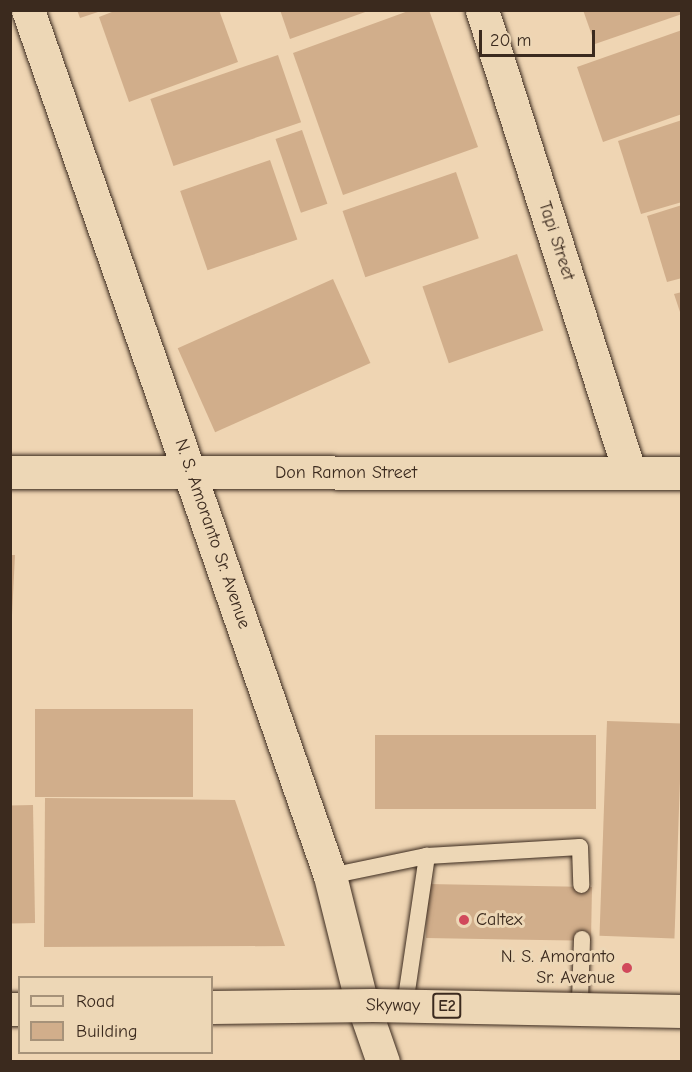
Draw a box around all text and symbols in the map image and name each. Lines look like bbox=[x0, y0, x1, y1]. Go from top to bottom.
scale bar bbox=[482, 18, 598, 56]
text: 20 m bbox=[490, 30, 531, 51]
street label: Tapi Street bbox=[533, 199, 579, 283]
street label: N. S. Amoranto Sr. Avenue bbox=[169, 436, 255, 632]
street label: Don Ramon Street bbox=[275, 462, 417, 484]
place label: Caltex bbox=[476, 909, 522, 931]
marker: Caltex bbox=[457, 913, 471, 927]
place label: N. S. Amoranto Sr. Avenue bbox=[501, 947, 615, 990]
marker: N. S. Amoranto Sr. Avenue bbox=[620, 961, 634, 975]
legend bbox=[18, 976, 213, 1054]
text: Road bbox=[76, 991, 115, 1012]
road number: E2 bbox=[432, 993, 462, 1019]
street label: Skyway bbox=[366, 995, 420, 1017]
text: Building bbox=[76, 1021, 138, 1042]

